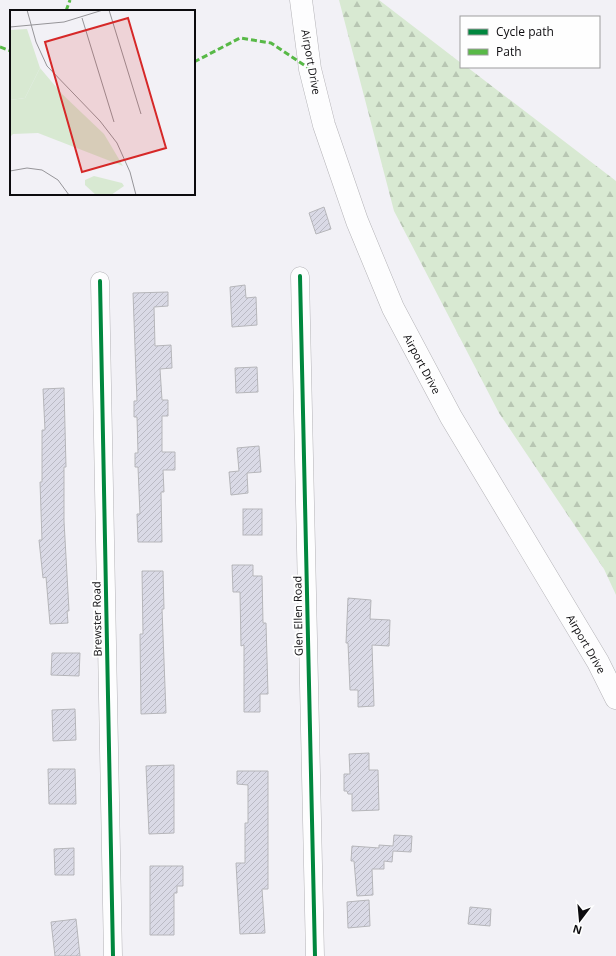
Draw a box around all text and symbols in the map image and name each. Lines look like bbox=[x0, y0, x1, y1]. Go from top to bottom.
inset map bbox=[10, 10, 195, 195]
legend bbox=[460, 16, 600, 68]
text: Cycle path bbox=[496, 23, 554, 40]
street label: Airport Drive bbox=[298, 28, 325, 96]
text: Path bbox=[496, 43, 522, 60]
street label: Airport Drive bbox=[400, 331, 445, 396]
street label: Glen Ellen Road bbox=[289, 576, 306, 656]
street label: Brewster Road bbox=[88, 581, 105, 657]
street label: Airport Drive bbox=[563, 612, 609, 676]
north arrow bbox=[560, 900, 600, 940]
text: N bbox=[571, 922, 583, 939]

